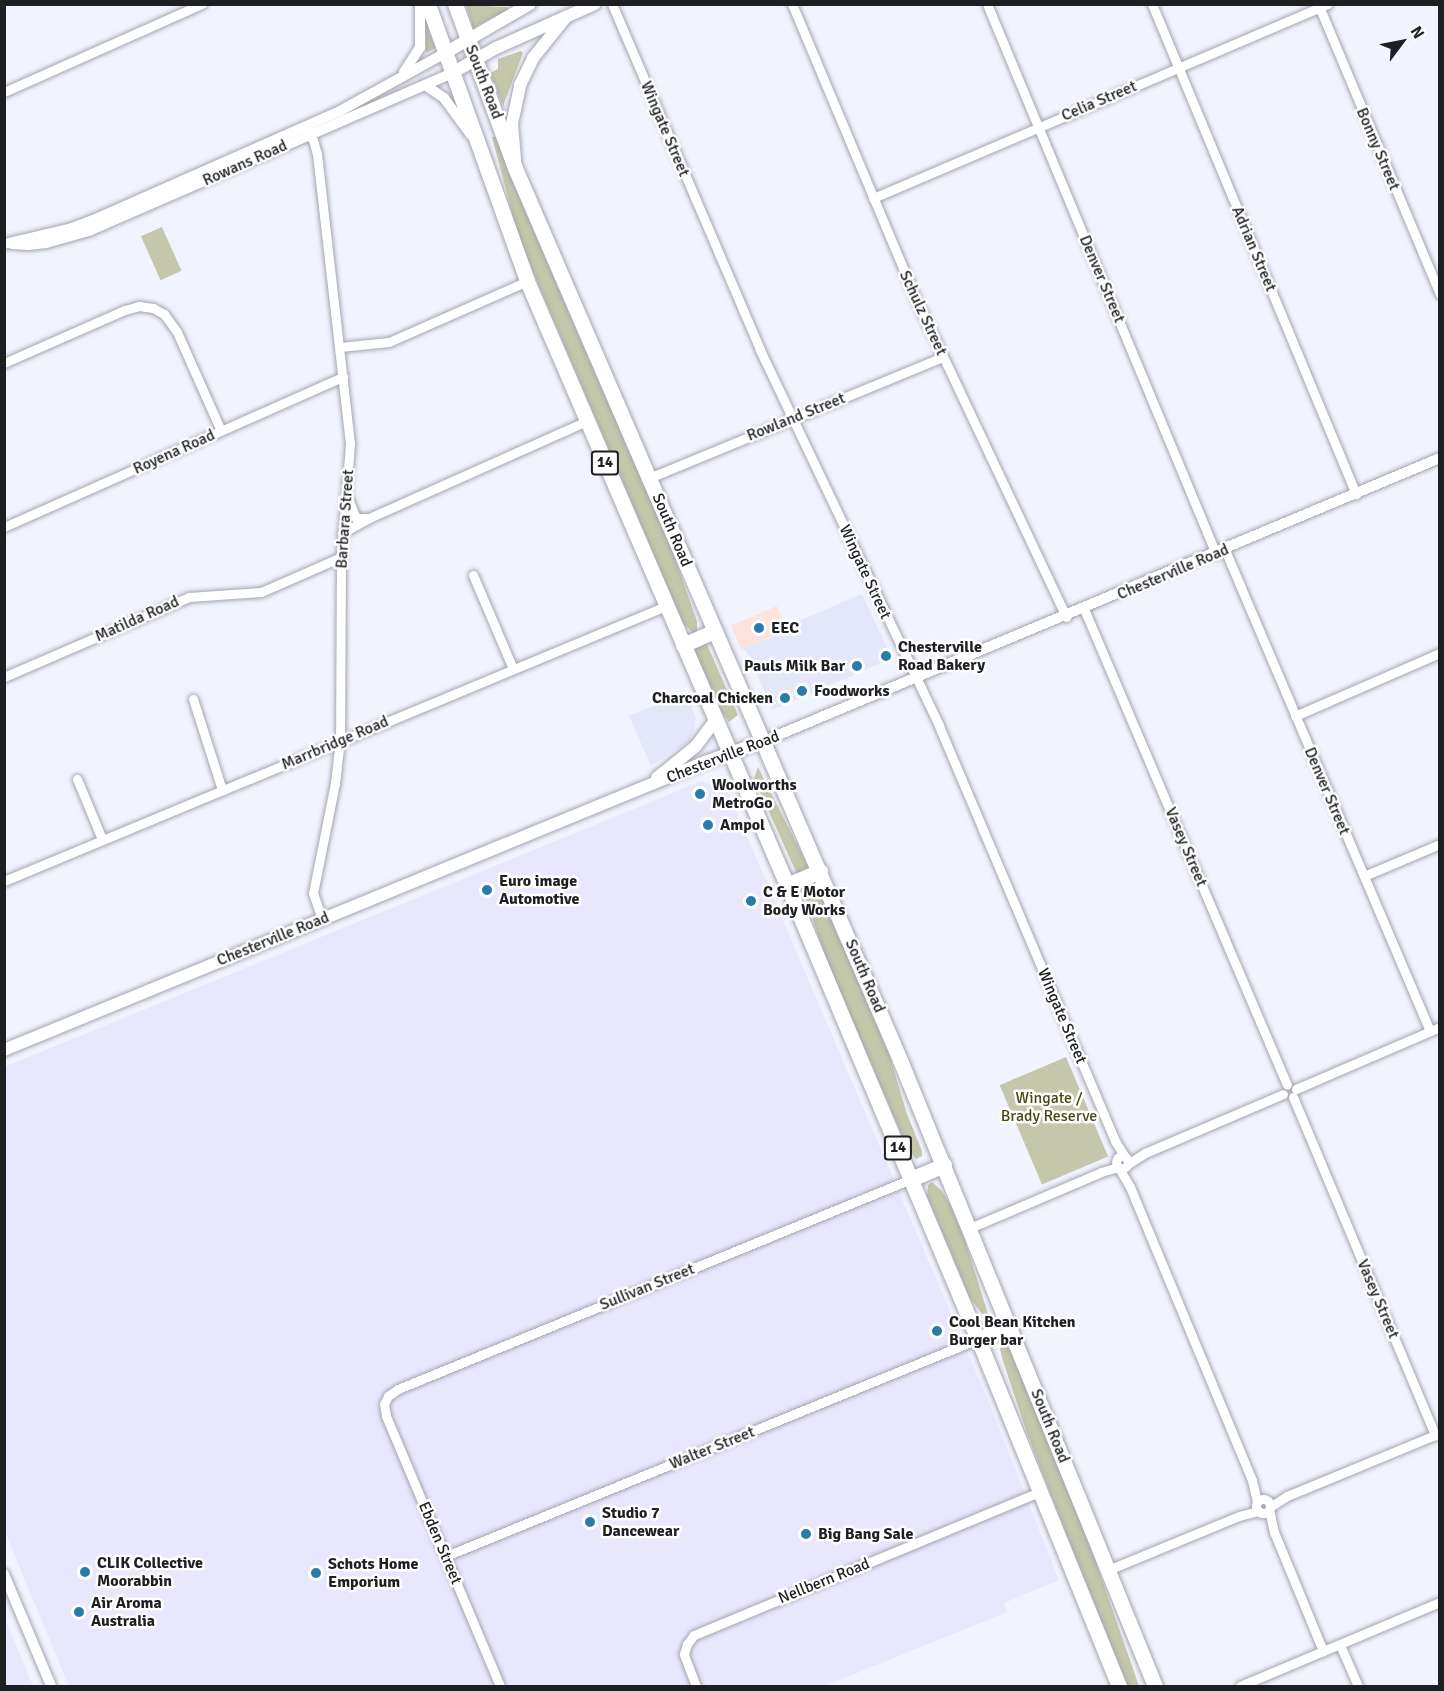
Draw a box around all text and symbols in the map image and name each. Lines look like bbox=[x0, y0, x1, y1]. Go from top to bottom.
north arrow bbox=[1372, 12, 1432, 72]
text: N bbox=[1406, 22, 1429, 42]
street label: South Road bbox=[461, 42, 507, 122]
street label: Celia Street bbox=[1059, 77, 1139, 125]
street label: Wingate Street bbox=[636, 78, 694, 180]
street label: Bonny Street bbox=[1352, 105, 1404, 193]
street label: Rowans Road bbox=[200, 136, 290, 190]
street label: Adrian Street bbox=[1227, 204, 1281, 294]
street label: Denver Street bbox=[1075, 232, 1129, 326]
street label: Schulz Street bbox=[895, 268, 951, 358]
street label: Rowland Street bbox=[744, 389, 848, 445]
street label: Royena Road bbox=[130, 425, 218, 479]
road number: 14 bbox=[590, 451, 620, 475]
street label: Barbara Street bbox=[332, 469, 358, 569]
street label: South Road bbox=[648, 490, 696, 570]
street label: Wingate Street bbox=[835, 522, 895, 622]
street label: Chesterville Road bbox=[1114, 540, 1232, 604]
street label: Matilda Road bbox=[92, 592, 182, 646]
place label: EEC bbox=[771, 618, 799, 638]
marker: EEC bbox=[752, 621, 766, 635]
place label: Chesterville Road Bakery bbox=[898, 637, 985, 675]
marker: Chesterville Road Bakery bbox=[879, 649, 893, 663]
place label: Pauls Milk Bar bbox=[744, 656, 845, 676]
marker: Pauls Milk Bar bbox=[850, 659, 864, 673]
place label: Foodworks bbox=[814, 681, 889, 701]
marker: Foodworks bbox=[795, 684, 809, 698]
place label: Charcoal Chicken bbox=[652, 688, 773, 708]
marker: Charcoal Chicken bbox=[778, 691, 792, 705]
street label: Marrbridge Road bbox=[279, 712, 391, 774]
street label: Chesterville Road bbox=[664, 727, 782, 787]
street label: Denver Street bbox=[1300, 744, 1354, 838]
place label: Woolworths MetroGo bbox=[712, 775, 797, 813]
marker: Woolworths MetroGo bbox=[693, 787, 707, 801]
street label: Vasey Street bbox=[1161, 805, 1211, 889]
place label: Ampol bbox=[720, 815, 765, 835]
marker: Ampol bbox=[701, 818, 715, 832]
place label: Euro image Automotive bbox=[499, 871, 579, 909]
place label: C & E Motor Body Works bbox=[763, 882, 845, 920]
marker: Euro image Automotive bbox=[480, 883, 494, 897]
marker: C & E Motor Body Works bbox=[744, 894, 758, 908]
street label: Chesterville Road bbox=[214, 908, 332, 970]
street label: South Road bbox=[841, 936, 889, 1016]
street label: Wingate Street bbox=[1033, 965, 1091, 1067]
park label: Wingate / Brady Reserve bbox=[1001, 1088, 1097, 1126]
road number: 14 bbox=[883, 1136, 913, 1160]
street label: Vasey Street bbox=[1353, 1257, 1403, 1341]
street label: Sullivan Street bbox=[597, 1259, 697, 1315]
place label: Cool Bean Kitchen Burger bar bbox=[949, 1312, 1076, 1350]
marker: Cool Bean Kitchen Burger bar bbox=[930, 1324, 944, 1338]
street label: South Road bbox=[1026, 1386, 1074, 1466]
street label: Walter Street bbox=[667, 1422, 757, 1474]
street label: Ebden Street bbox=[414, 1499, 466, 1587]
place label: Studio 7 Dancewear bbox=[602, 1503, 679, 1541]
marker: Studio 7 Dancewear bbox=[583, 1515, 597, 1529]
place label: Big Bang Sale bbox=[818, 1524, 913, 1544]
marker: Big Bang Sale bbox=[799, 1527, 813, 1541]
place label: CLIK Collective Moorabbin bbox=[97, 1553, 203, 1591]
place label: Schots Home Emporium bbox=[328, 1554, 418, 1592]
street label: Nellbern Road bbox=[775, 1554, 873, 1608]
marker: CLIK Collective Moorabbin bbox=[78, 1565, 92, 1579]
marker: Schots Home Emporium bbox=[309, 1566, 323, 1580]
place label: Air Aroma Australia bbox=[91, 1593, 162, 1631]
marker: Air Aroma Australia bbox=[72, 1605, 86, 1619]

